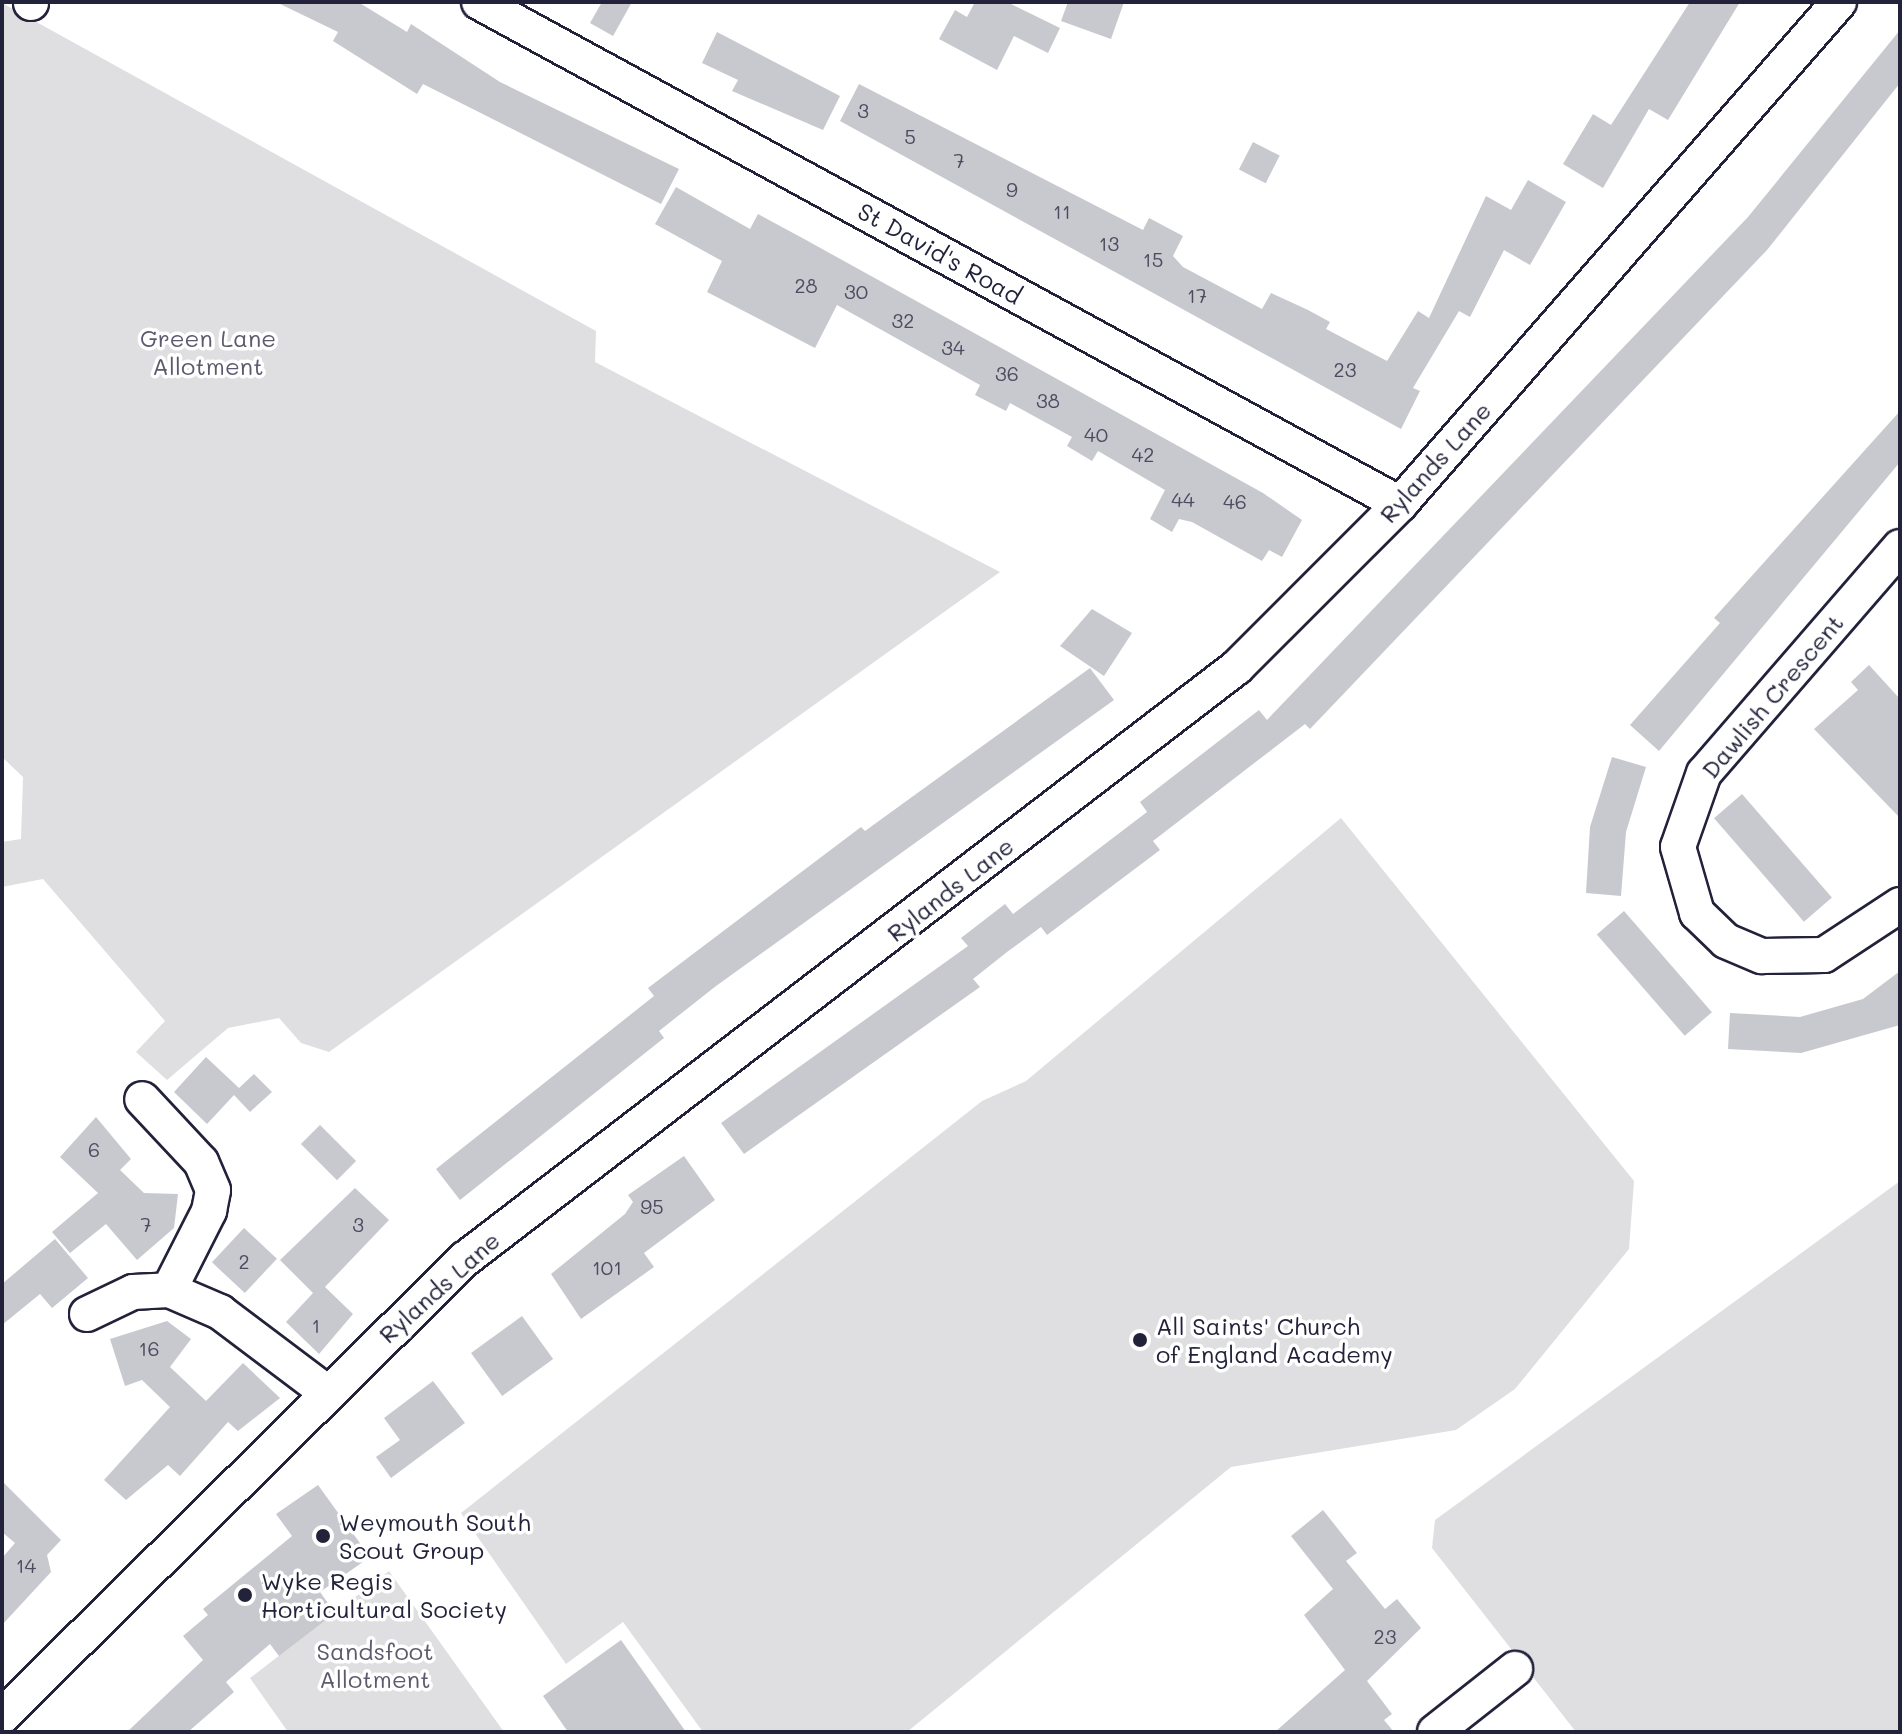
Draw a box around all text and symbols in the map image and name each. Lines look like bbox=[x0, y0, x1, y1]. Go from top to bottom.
house number: 3 bbox=[857, 98, 869, 122]
house number: 5 bbox=[904, 124, 916, 148]
house number: 7 bbox=[953, 148, 965, 172]
house number: 9 bbox=[1006, 177, 1018, 201]
street label: St David's Road bbox=[853, 196, 1027, 310]
house number: 11 bbox=[1053, 199, 1071, 223]
house number: 13 bbox=[1099, 231, 1119, 255]
house number: 15 bbox=[1143, 247, 1163, 271]
house number: 28 bbox=[794, 273, 818, 297]
house number: 30 bbox=[844, 279, 868, 303]
house number: 17 bbox=[1187, 283, 1207, 307]
house number: 32 bbox=[892, 308, 914, 332]
park label: Green Lane Allotment bbox=[140, 324, 276, 380]
house number: 34 bbox=[941, 335, 965, 359]
house number: 23 bbox=[1334, 357, 1356, 381]
house number: 36 bbox=[995, 361, 1019, 385]
house number: 38 bbox=[1036, 388, 1060, 412]
street label: Rylands Lane bbox=[1373, 396, 1497, 528]
house number: 40 bbox=[1084, 422, 1108, 446]
house number: 42 bbox=[1132, 442, 1154, 466]
house number: 44 bbox=[1171, 487, 1195, 511]
house number: 46 bbox=[1223, 489, 1247, 513]
street label: Dawlish Crescent bbox=[1695, 608, 1849, 784]
street label: Rylands Lane bbox=[881, 831, 1019, 947]
house number: 6 bbox=[88, 1137, 100, 1161]
house number: 95 bbox=[640, 1194, 664, 1218]
house number: 7 bbox=[140, 1212, 152, 1236]
house number: 3 bbox=[352, 1212, 364, 1236]
street label: Rylands Lane bbox=[373, 1225, 505, 1349]
house number: 2 bbox=[238, 1249, 250, 1273]
house number: 101 bbox=[592, 1255, 622, 1279]
place label: All Saints' Church of England Academy bbox=[1156, 1312, 1393, 1368]
house number: 1 bbox=[312, 1313, 320, 1337]
marker: All Saints' Church of England Academy bbox=[1131, 1331, 1149, 1349]
house number: 16 bbox=[138, 1336, 160, 1360]
place label: Weymouth South Scout Group bbox=[339, 1508, 531, 1564]
marker: Weymouth South Scout Group bbox=[314, 1527, 332, 1545]
house number: 14 bbox=[16, 1553, 36, 1577]
place label: Wyke Regis Horticultural Society bbox=[261, 1567, 507, 1623]
marker: Wyke Regis Horticultural Society bbox=[236, 1586, 254, 1604]
house number: 23 bbox=[1374, 1624, 1396, 1648]
park label: Sandsfoot Allotment bbox=[317, 1637, 433, 1693]

